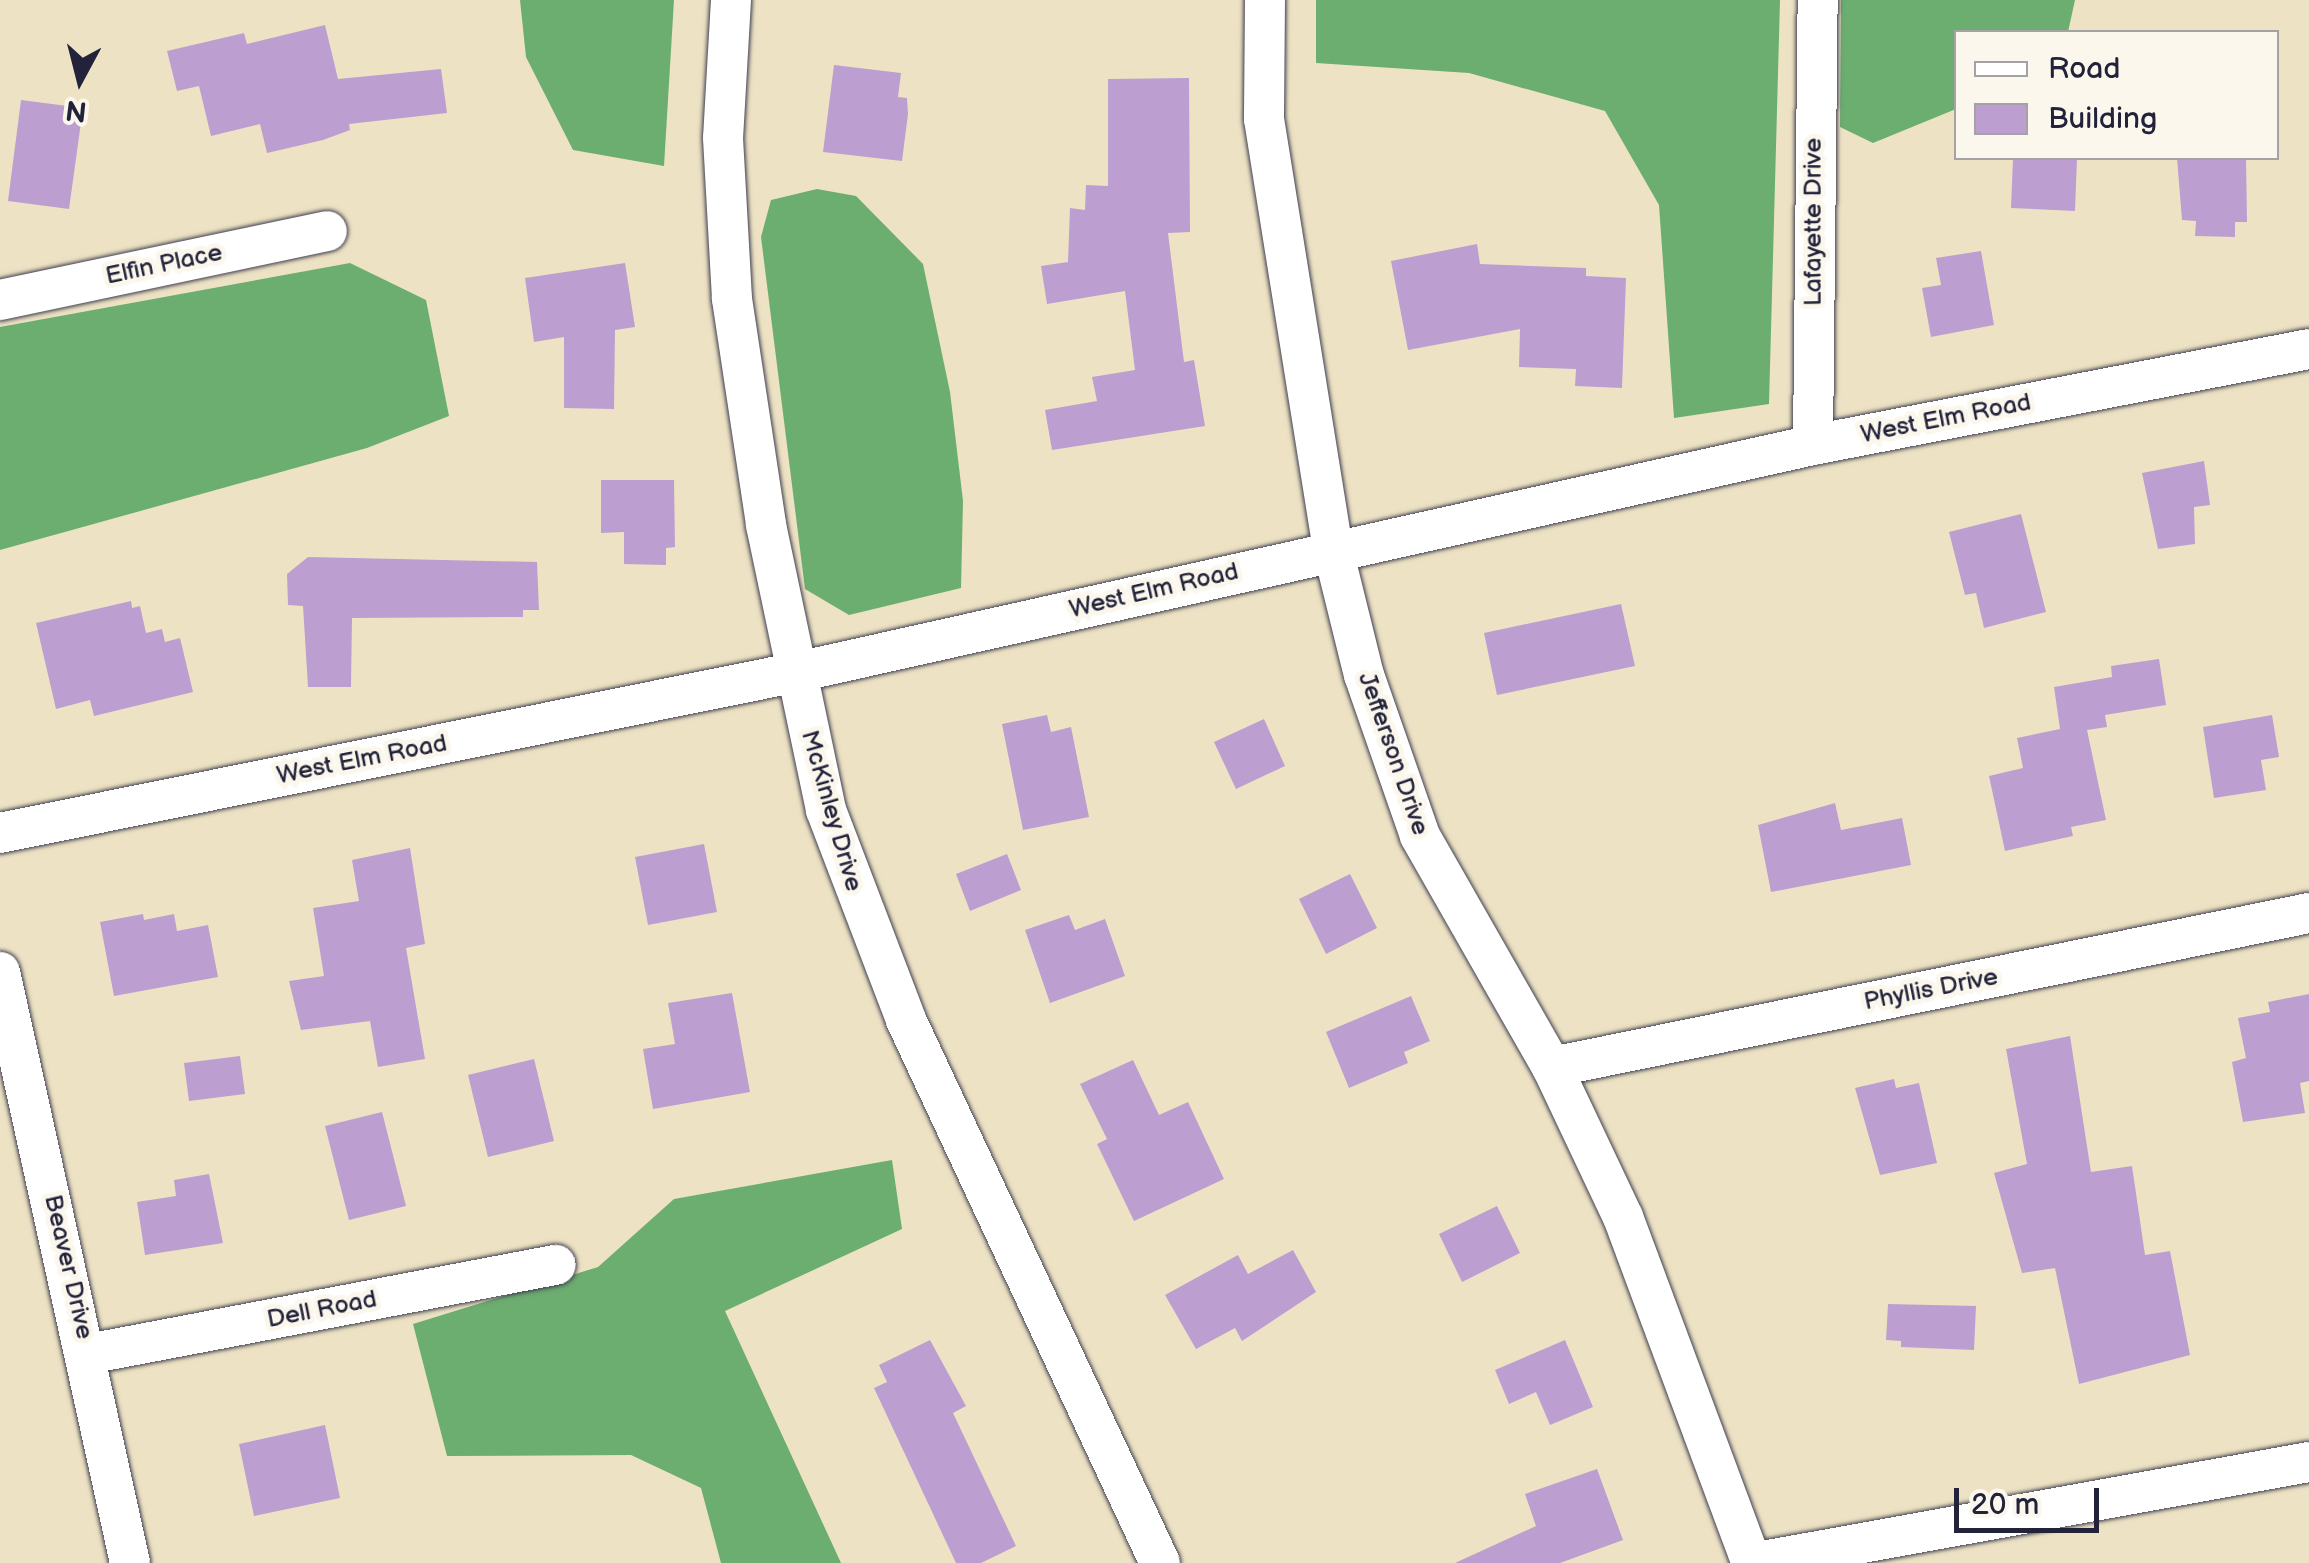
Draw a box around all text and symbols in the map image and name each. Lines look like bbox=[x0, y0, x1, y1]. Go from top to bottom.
north arrow bbox=[30, 30, 130, 130]
legend bbox=[1954, 30, 2279, 160]
text: Road bbox=[2048, 51, 2121, 87]
text: N bbox=[64, 93, 89, 128]
text: Building bbox=[2048, 101, 2157, 137]
street label: Lafayette Drive bbox=[1799, 138, 1829, 306]
street label: Elfin Place bbox=[103, 238, 225, 292]
street label: West Elm Road bbox=[1858, 388, 2034, 450]
street label: West Elm Road bbox=[1066, 557, 1242, 625]
street label: Jefferson Drive bbox=[1351, 669, 1435, 839]
street label: McKinley Drive bbox=[793, 726, 869, 896]
street label: West Elm Road bbox=[274, 729, 450, 791]
street label: Phyllis Drive bbox=[1862, 962, 2000, 1018]
street label: Beaver Drive bbox=[37, 1192, 99, 1342]
street label: Dell Road bbox=[265, 1285, 379, 1335]
scale bar bbox=[1959, 1468, 2104, 1530]
text: 20 m bbox=[1971, 1487, 2039, 1523]

